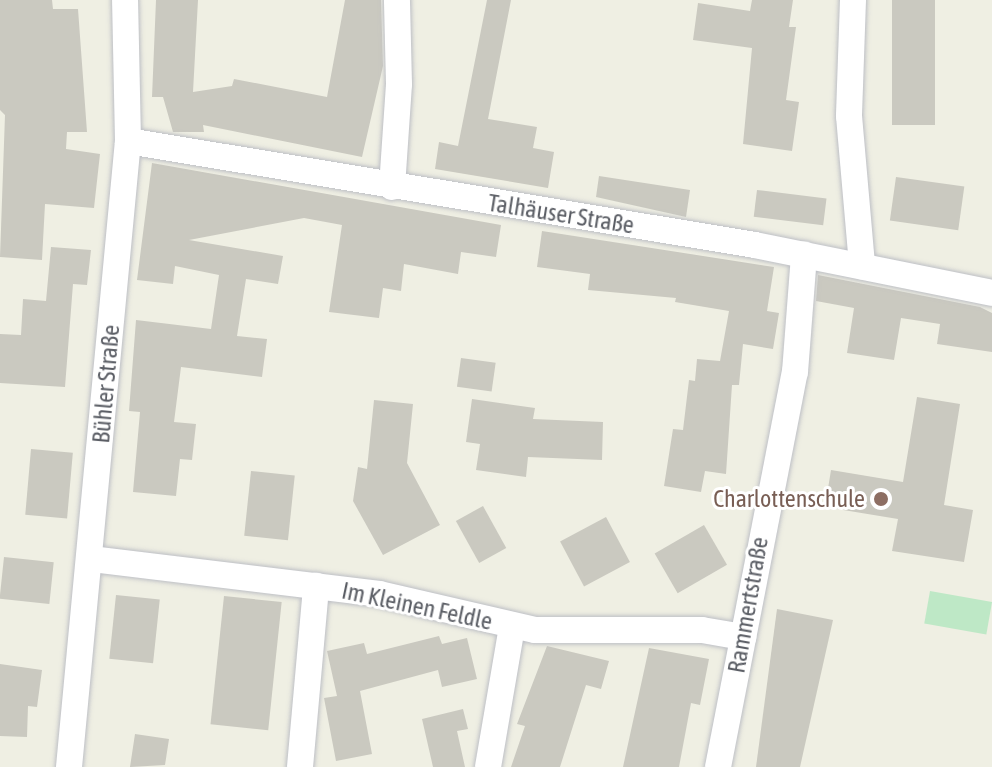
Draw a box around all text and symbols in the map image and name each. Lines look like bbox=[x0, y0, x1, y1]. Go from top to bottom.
street label: Talhäuser Straße bbox=[486, 188, 636, 240]
street label: Bühler Straße bbox=[86, 324, 126, 444]
place label: Charlottenschule bbox=[713, 485, 865, 513]
marker: Charlottenschule bbox=[872, 490, 890, 508]
street label: Rammertstraße bbox=[722, 535, 774, 675]
street label: Im Kleinen Feldle bbox=[339, 576, 495, 636]

